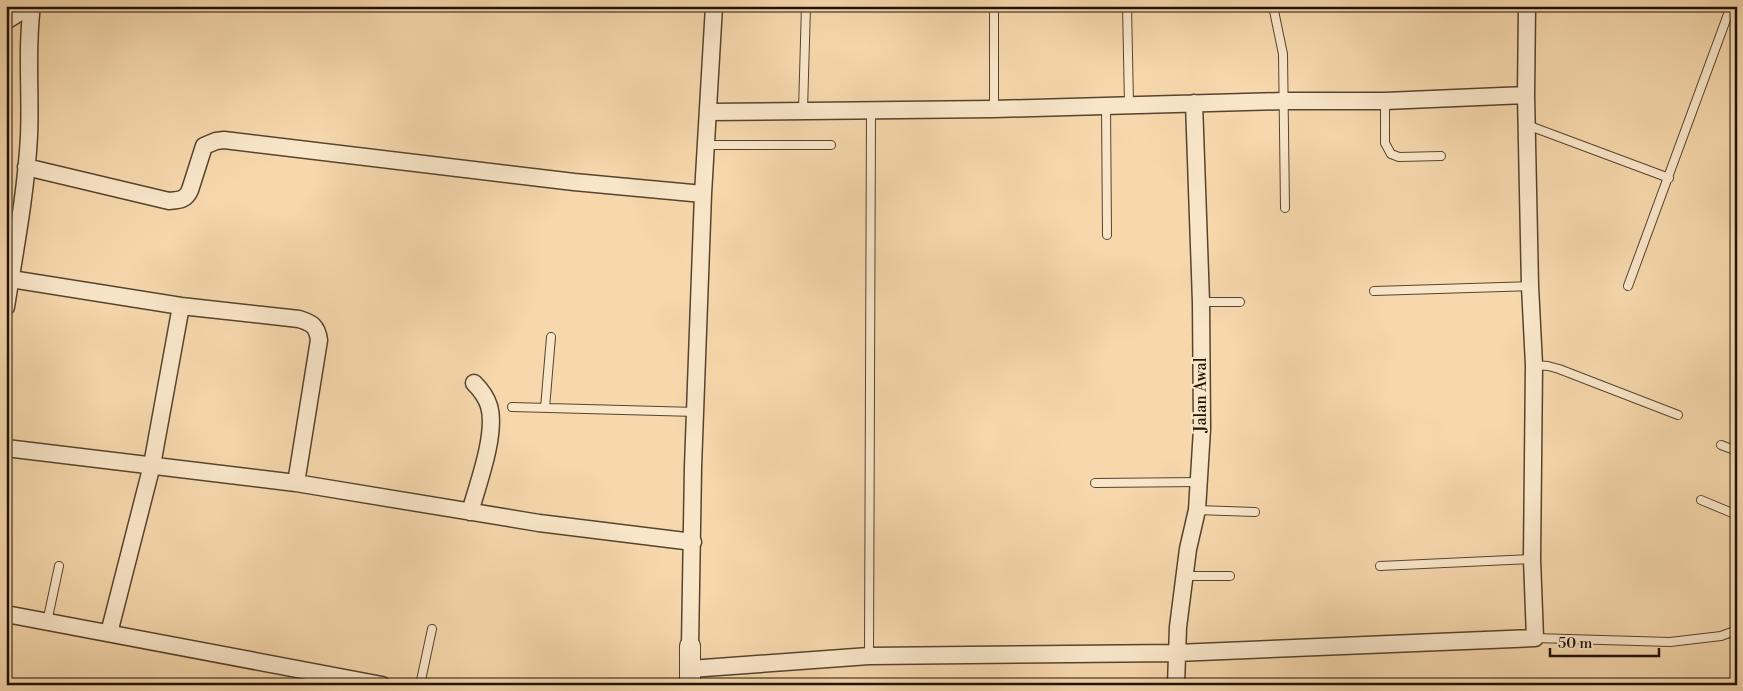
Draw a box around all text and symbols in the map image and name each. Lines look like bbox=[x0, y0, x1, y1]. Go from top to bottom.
street label: Jalan Awal bbox=[1191, 357, 1211, 433]
scale bar bbox=[1550, 626, 1659, 658]
text: 50 m bbox=[1558, 634, 1592, 653]

